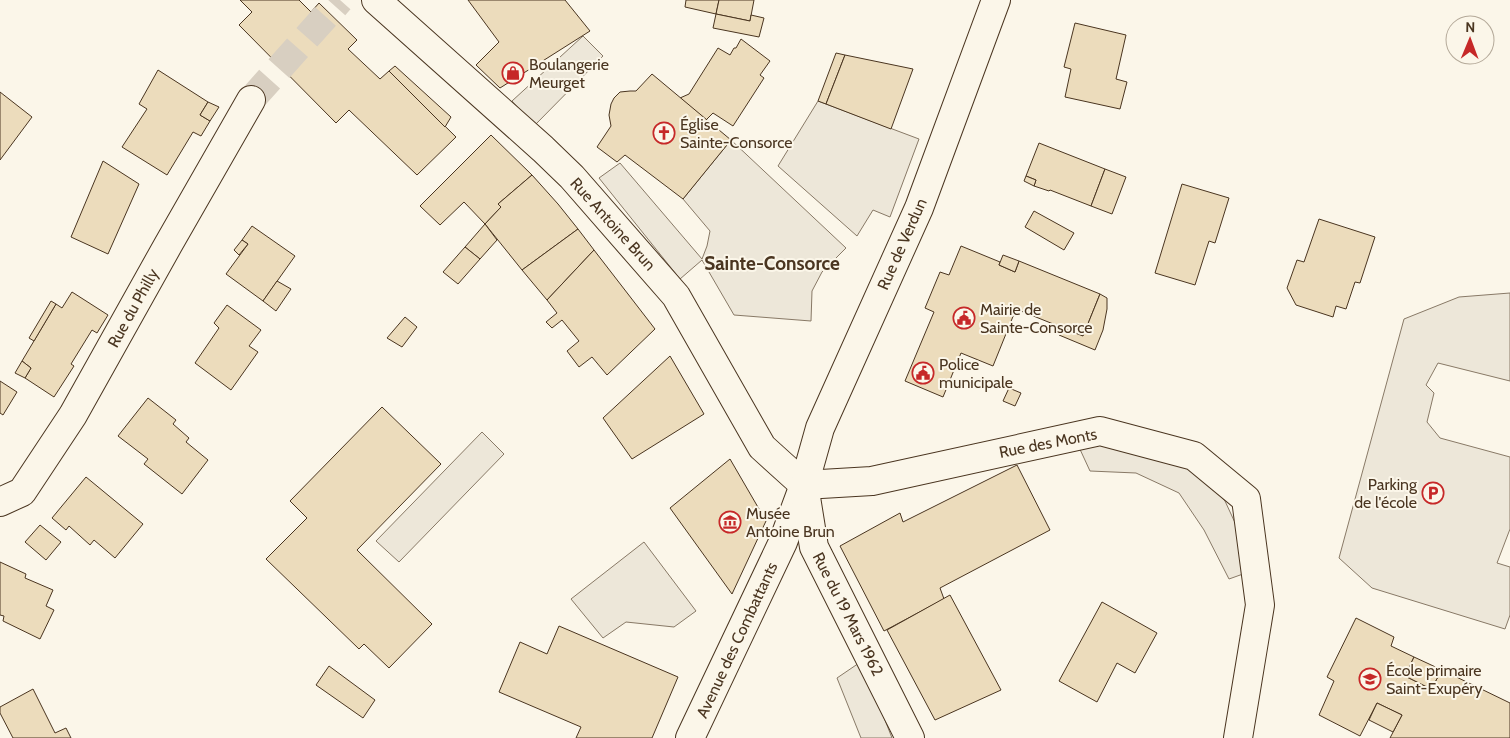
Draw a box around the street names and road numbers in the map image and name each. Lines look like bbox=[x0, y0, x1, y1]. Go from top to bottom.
street label: Rue Antoine Brun bbox=[566, 174, 660, 274]
street label: Rue de Verdun bbox=[873, 195, 931, 293]
street label: Rue du Philly bbox=[104, 265, 162, 351]
street label: Rue des Monts bbox=[997, 424, 1099, 462]
street label: Rue du 19 Mars 1962 bbox=[809, 549, 887, 679]
street label: Avenue des Combattants bbox=[693, 559, 782, 721]

